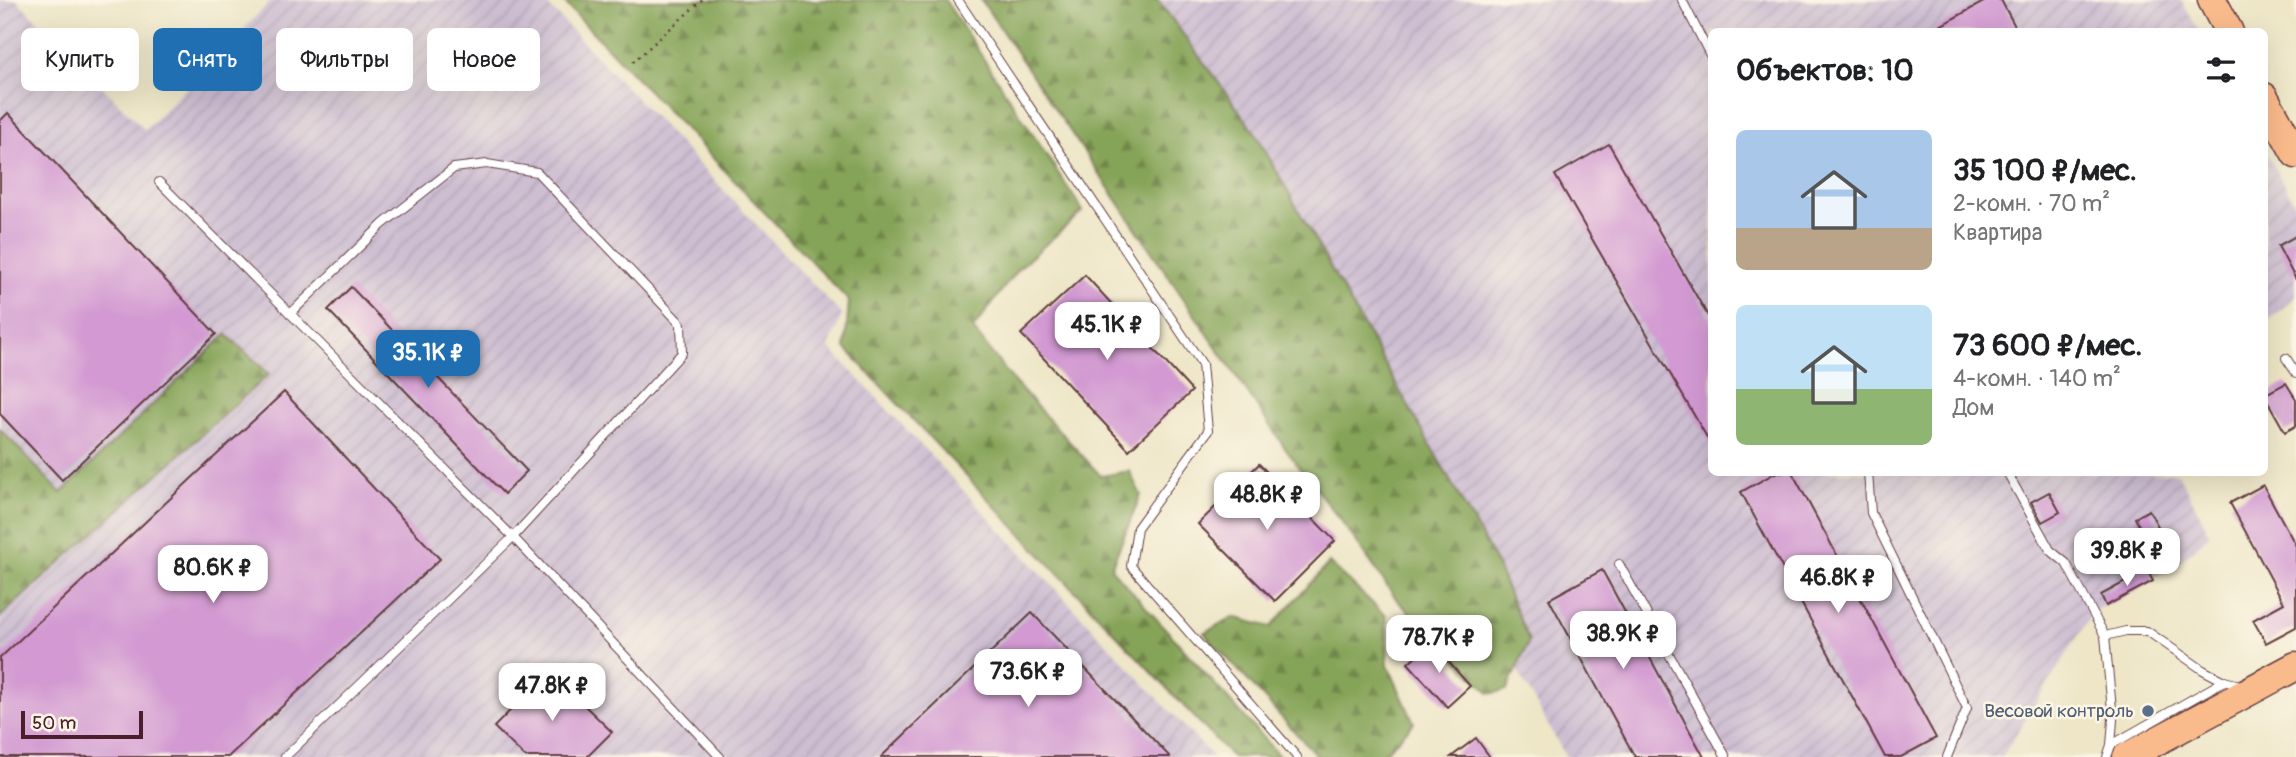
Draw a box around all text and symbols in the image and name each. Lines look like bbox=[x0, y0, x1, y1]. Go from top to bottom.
chip: Купить bbox=[21, 28, 139, 91]
chip: Снять bbox=[153, 28, 262, 91]
chip: Фильтры bbox=[276, 28, 413, 91]
chip: Новое bbox=[427, 28, 540, 91]
icon: filters bbox=[2202, 51, 2240, 89]
text: Объектов: 10 bbox=[1736, 52, 1914, 89]
text: 35 100 ₽/мес. bbox=[1953, 152, 2137, 189]
icon: home bbox=[1792, 158, 1876, 242]
text: 2-комн. · 70 m² bbox=[1953, 189, 2110, 218]
text: Квартира bbox=[1953, 218, 2042, 247]
pin: 45.1K ₽ bbox=[1042, 302, 1172, 362]
text: 45.1K ₽ bbox=[1071, 310, 1143, 339]
text: 73 600 ₽/мес. bbox=[1953, 327, 2142, 364]
pin: 35.1K ₽ bbox=[363, 330, 493, 390]
icon: home bbox=[1792, 333, 1876, 417]
text: 35.1K ₽ bbox=[392, 338, 464, 367]
text: 4-комн. · 140 m² bbox=[1953, 364, 2121, 393]
text: Дом bbox=[1953, 393, 1994, 422]
pin: 48.8K ₽ bbox=[1202, 472, 1332, 532]
text: 48.8K ₽ bbox=[1230, 480, 1304, 509]
pin: 39.8K ₽ bbox=[2062, 528, 2192, 588]
text: 39.8K ₽ bbox=[2090, 536, 2164, 565]
pin: 80.6K ₽ bbox=[148, 546, 278, 605]
text: 80.6K ₽ bbox=[174, 553, 252, 582]
pin: 46.8K ₽ bbox=[1773, 556, 1903, 615]
text: 46.8K ₽ bbox=[1800, 563, 1876, 592]
pin: 38.9K ₽ bbox=[1558, 612, 1688, 671]
pin: 78.7K ₽ bbox=[1374, 616, 1504, 675]
text: 38.9K ₽ bbox=[1586, 619, 1660, 648]
text: 78.7K ₽ bbox=[1402, 623, 1476, 652]
pin: 73.6K ₽ bbox=[963, 650, 1093, 709]
text: 73.6K ₽ bbox=[990, 657, 1066, 686]
pin: 47.8K ₽ bbox=[487, 664, 617, 723]
text: 47.8K ₽ bbox=[515, 671, 589, 700]
place label: Весовой контроль bbox=[1984, 699, 2134, 723]
marker: Весовой контроль bbox=[2140, 703, 2156, 719]
scale bar bbox=[21, 708, 144, 740]
text: 50 m bbox=[32, 711, 76, 735]

